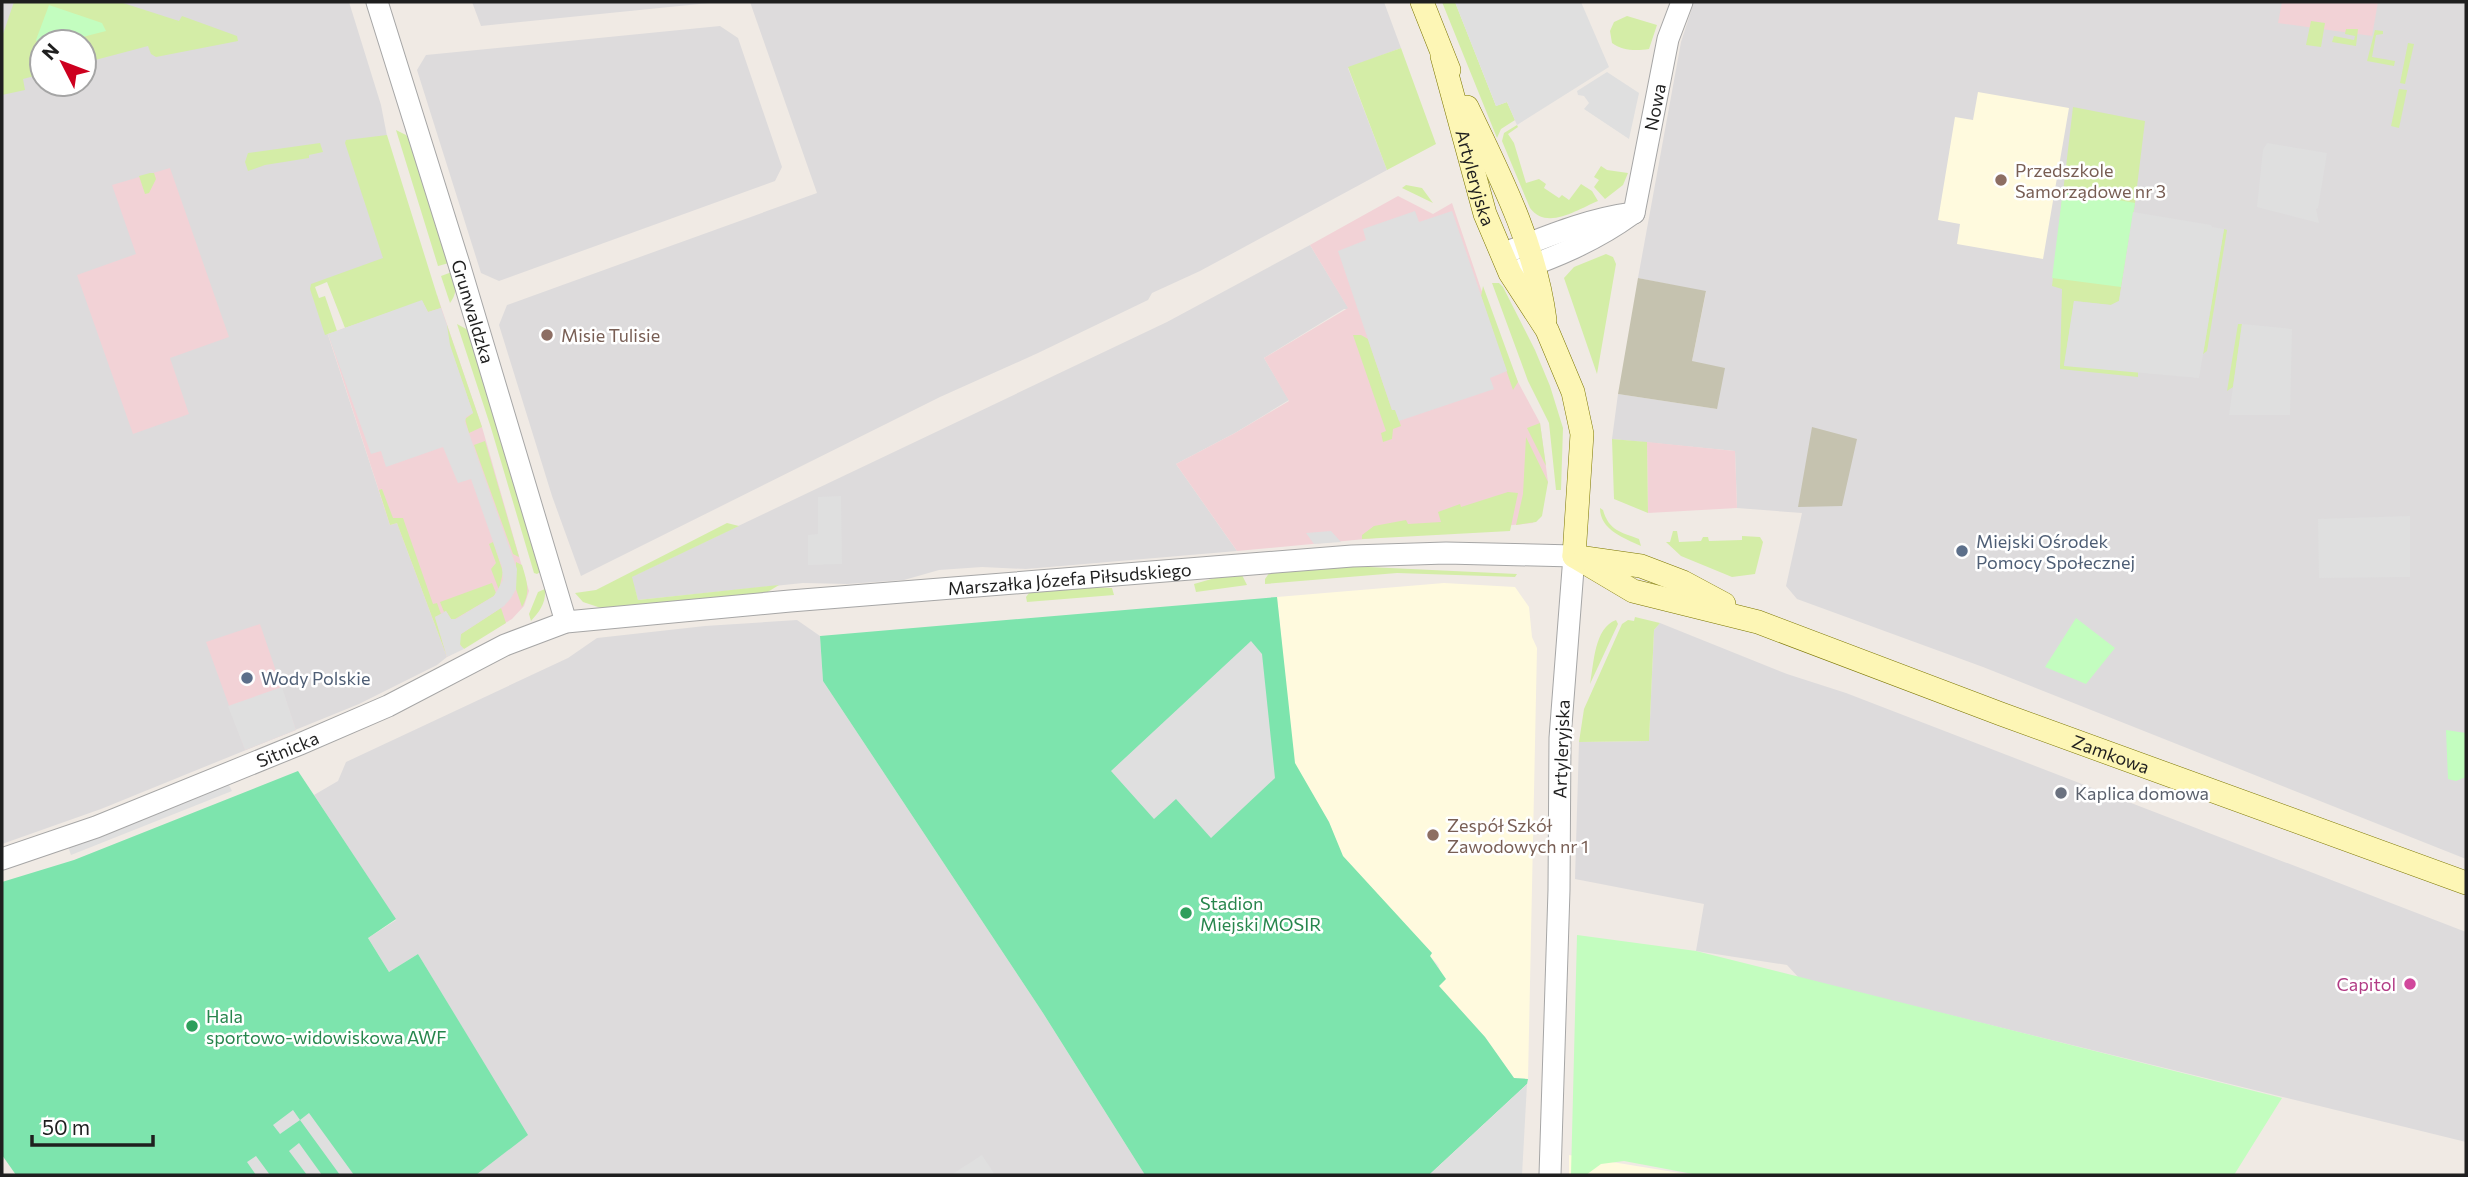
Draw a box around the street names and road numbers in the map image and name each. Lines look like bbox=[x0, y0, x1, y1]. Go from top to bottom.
street label: Nowa bbox=[1639, 82, 1670, 133]
street label: Artyleryjska bbox=[1451, 127, 1500, 229]
street label: Grunwaldzka bbox=[447, 257, 499, 366]
street label: Marszałka Józefa Piłsudskiego bbox=[947, 558, 1192, 599]
street label: Artyleryjska bbox=[1548, 699, 1574, 799]
street label: Sitnicka bbox=[253, 726, 322, 772]
street label: Zamkowa bbox=[2069, 730, 2152, 778]

